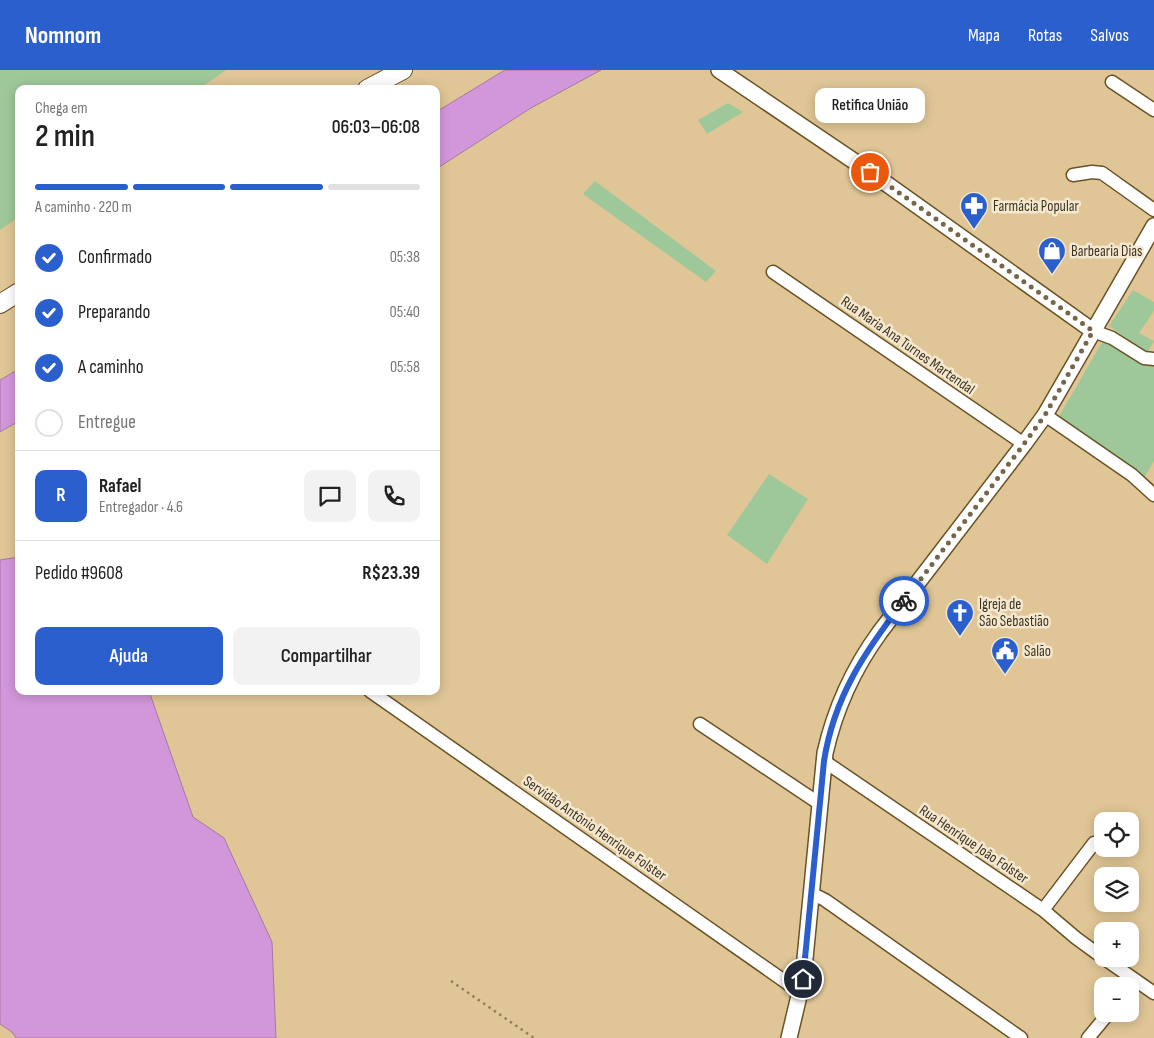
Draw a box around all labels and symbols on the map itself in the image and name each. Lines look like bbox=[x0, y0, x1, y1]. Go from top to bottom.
callout: Retifica União bbox=[815, 87, 925, 122]
pin bbox=[849, 151, 891, 193]
pharmacy icon: Farmácia Popular bbox=[959, 191, 989, 230]
place label: Farmácia Popular bbox=[993, 197, 1079, 216]
shop icon: Barbearia Dias bbox=[1037, 236, 1067, 275]
place label: Barbearia Dias bbox=[1071, 242, 1142, 261]
street label: Rua Maria Ana Turnes Martendal bbox=[837, 292, 978, 399]
courier bbox=[879, 576, 929, 626]
place label: Igreja de São Sebastião bbox=[979, 595, 1049, 631]
church icon: Igreja de São Sebastião bbox=[945, 598, 975, 637]
public building icon: Salão bbox=[990, 636, 1020, 675]
place label: Salão bbox=[1024, 642, 1051, 661]
street label: Servidão Antônio Henrique Folster bbox=[519, 772, 671, 886]
street label: Rua Henrique João Folster bbox=[915, 801, 1033, 888]
pin bbox=[782, 958, 824, 1000]

